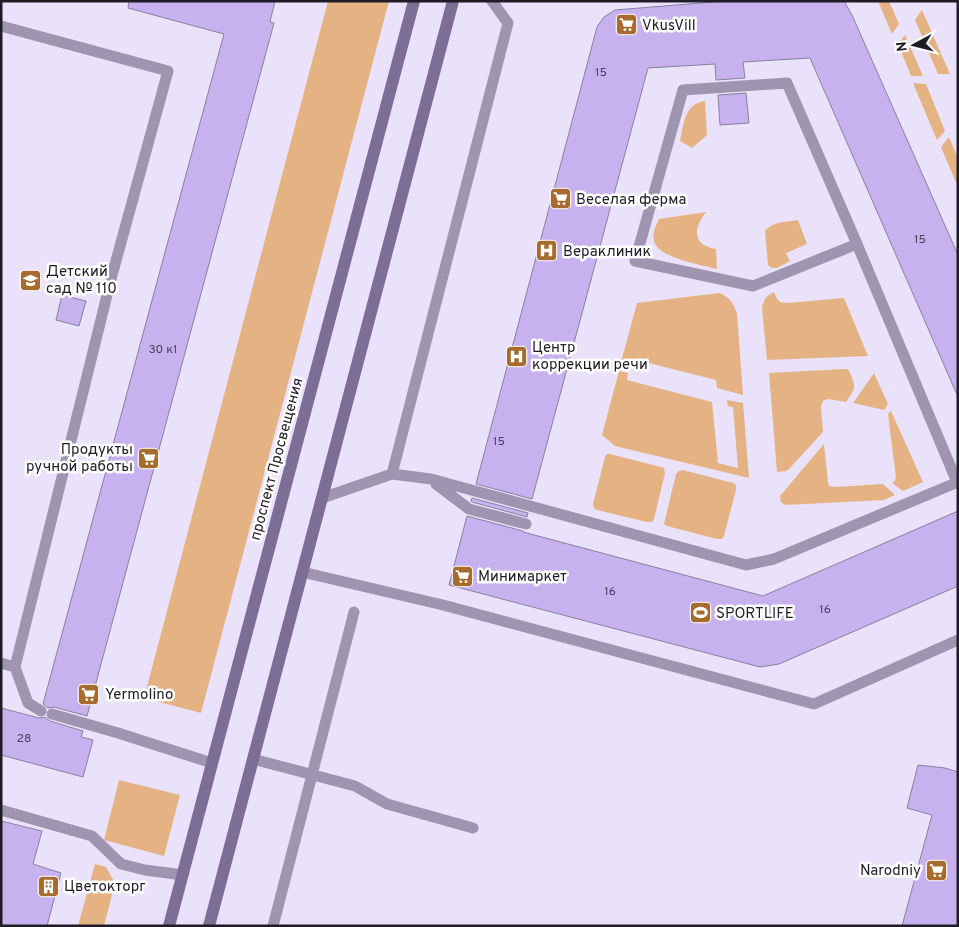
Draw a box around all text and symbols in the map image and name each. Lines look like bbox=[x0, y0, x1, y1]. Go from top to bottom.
supermarket icon: VkusVill bbox=[614, 13, 638, 37]
place label: VkusVill bbox=[642, 17, 696, 36]
north arrow bbox=[889, 20, 939, 70]
text: N bbox=[894, 40, 912, 52]
house number: 15 bbox=[595, 65, 607, 81]
supermarket icon: Веселая ферма bbox=[548, 187, 572, 211]
place label: Веселая ферма bbox=[576, 191, 686, 210]
house number: 15 bbox=[914, 232, 926, 248]
hospital icon: Вераклиник bbox=[535, 239, 559, 263]
place label: Вераклиник bbox=[563, 243, 651, 262]
place label: Детский сад № 110 bbox=[46, 263, 117, 299]
school or university icon: Детский сад № 110 bbox=[18, 268, 42, 292]
place label: Центр коррекции речи bbox=[532, 339, 648, 375]
house number: 30 к1 bbox=[149, 342, 177, 358]
hospital icon: Центр коррекции речи bbox=[504, 344, 528, 368]
street label: проспект Просвещения bbox=[247, 376, 308, 543]
house number: 15 bbox=[493, 434, 505, 450]
place label: Продукты ручной работы bbox=[26, 441, 133, 477]
supermarket icon: Продукты ручной работы bbox=[137, 446, 161, 470]
supermarket icon: Минимаркет bbox=[450, 564, 474, 588]
place label: Минимаркет bbox=[478, 568, 567, 587]
house number: 16 bbox=[604, 584, 616, 600]
sports icon: SPORTLIFE bbox=[688, 601, 712, 625]
house number: 16 bbox=[819, 602, 831, 618]
place label: SPORTLIFE bbox=[716, 605, 794, 624]
supermarket icon: Yermolino bbox=[77, 682, 101, 706]
place label: Yermolino bbox=[105, 686, 173, 705]
house number: 28 bbox=[17, 731, 31, 747]
supermarket icon: Narodniy bbox=[925, 858, 949, 882]
place label: Narodniy bbox=[860, 862, 921, 881]
building icon: Цветокторг bbox=[36, 874, 60, 898]
place label: Цветокторг bbox=[64, 878, 146, 897]

